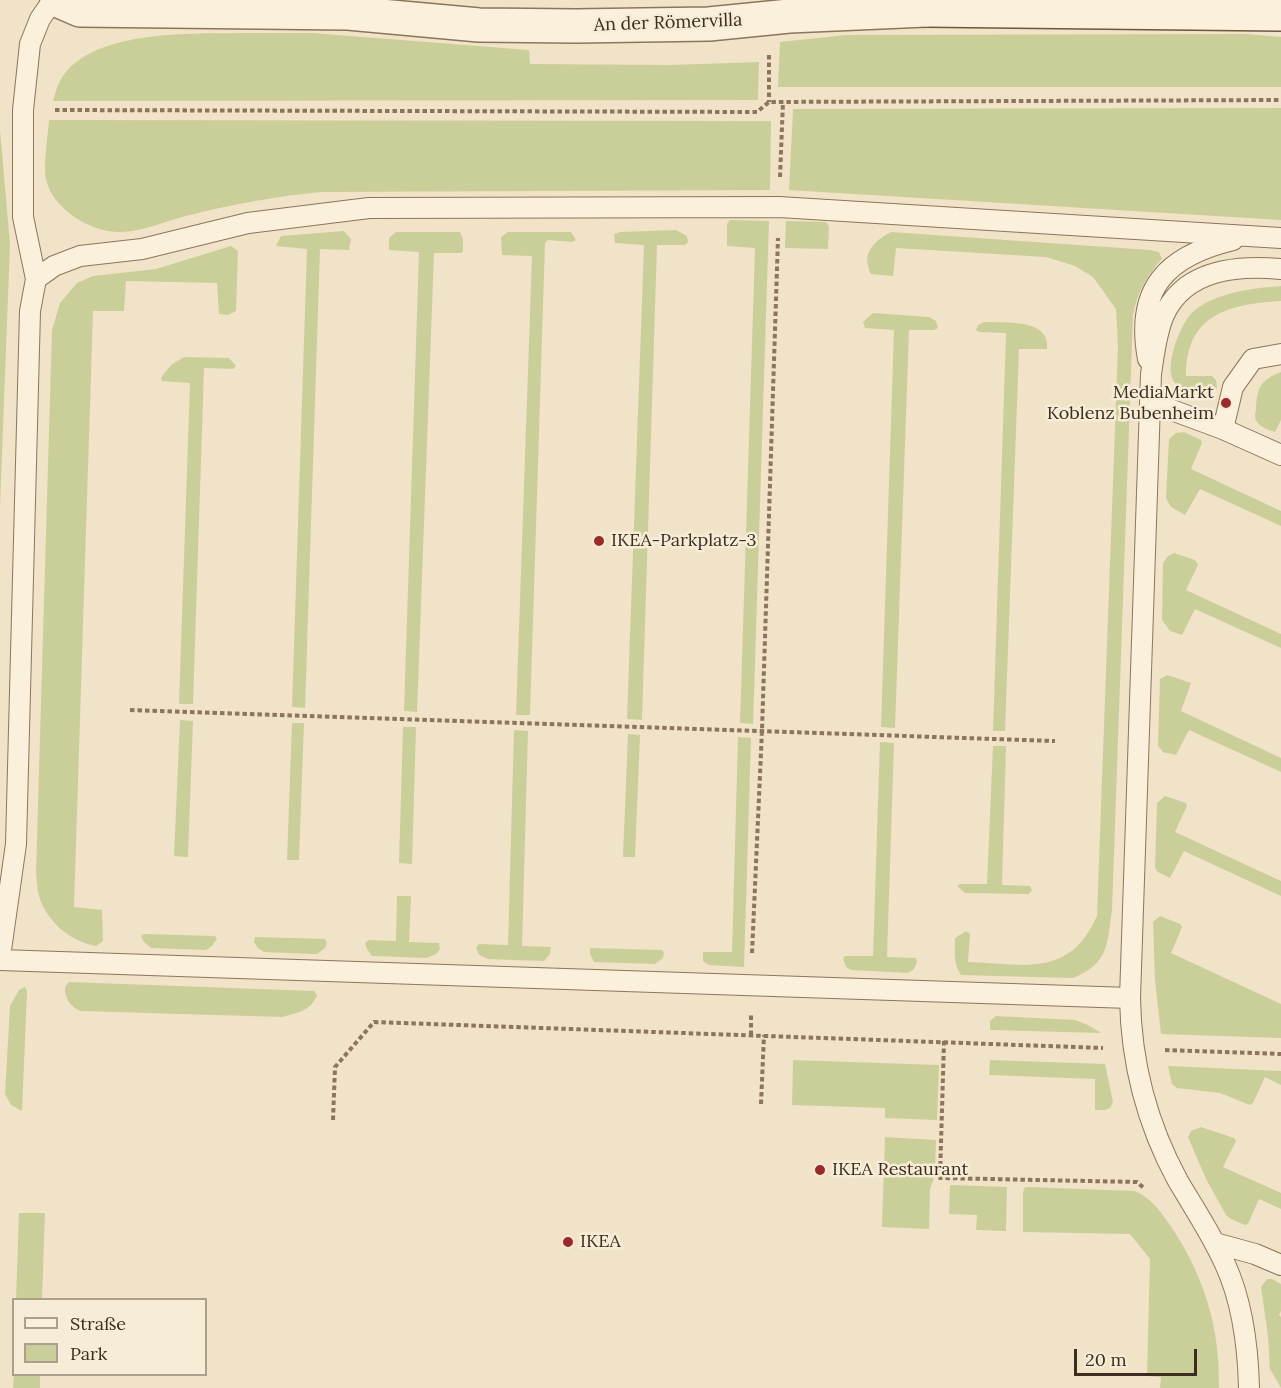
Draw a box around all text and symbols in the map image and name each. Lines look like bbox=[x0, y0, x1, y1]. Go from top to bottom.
street label: An der Römervilla bbox=[593, 10, 743, 36]
place label: MediaMarkt Koblenz Bubenheim bbox=[1047, 382, 1214, 424]
marker: MediaMarkt Koblenz Bubenheim bbox=[1219, 396, 1233, 410]
place label: IKEA-Parkplatz-3 bbox=[611, 530, 757, 552]
marker: IKEA-Parkplatz-3 bbox=[592, 534, 606, 548]
place label: IKEA Restaurant bbox=[832, 1159, 968, 1181]
marker: IKEA Restaurant bbox=[813, 1163, 827, 1177]
place label: IKEA bbox=[580, 1231, 621, 1253]
marker: IKEA bbox=[561, 1235, 575, 1249]
legend bbox=[12, 1298, 207, 1376]
text: Straße bbox=[70, 1312, 126, 1335]
scale bar bbox=[1077, 1337, 1200, 1375]
text: Park bbox=[70, 1342, 107, 1365]
text: 20 m bbox=[1085, 1348, 1127, 1371]

